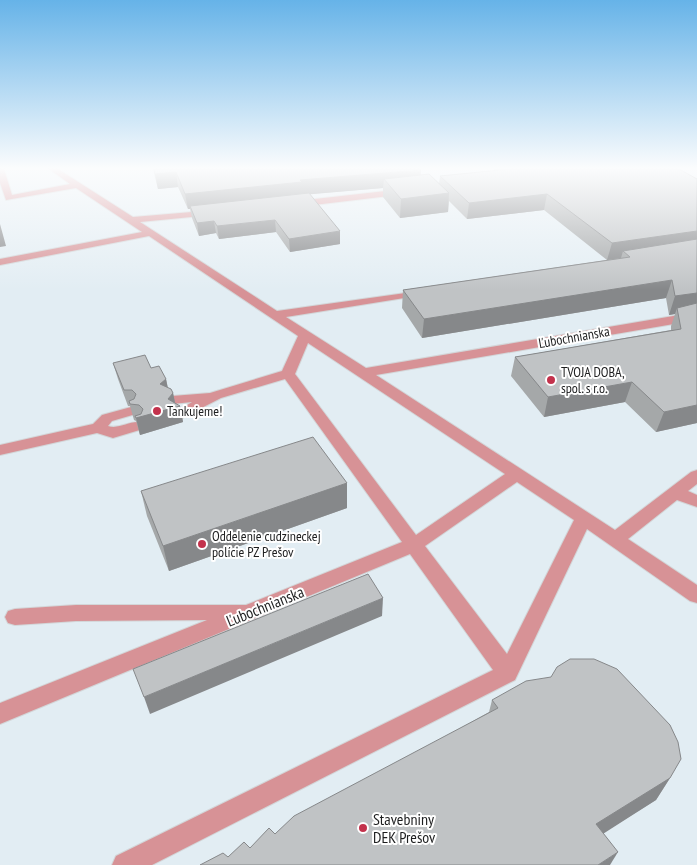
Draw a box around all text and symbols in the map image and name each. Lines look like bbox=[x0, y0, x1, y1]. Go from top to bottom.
street label: Ľubochnianska bbox=[537, 322, 611, 352]
place label: TVOJA DOBA, spol. s r.o. bbox=[561, 363, 625, 397]
marker: TVOJA DOBA, spol. s r.o. bbox=[545, 374, 557, 386]
place label: Tankujeme! bbox=[167, 402, 222, 420]
marker: Tankujeme! bbox=[151, 405, 163, 417]
place label: Oddelenie cudzineckej polície PZ Prešov bbox=[212, 527, 321, 561]
marker: Oddelenie cudzineckej polície PZ Prešov bbox=[196, 538, 208, 550]
street label: Ľubochnianska bbox=[223, 581, 307, 631]
place label: Stavebniny DEK Prešov bbox=[373, 809, 436, 847]
marker: Stavebniny DEK Prešov bbox=[357, 822, 369, 834]

